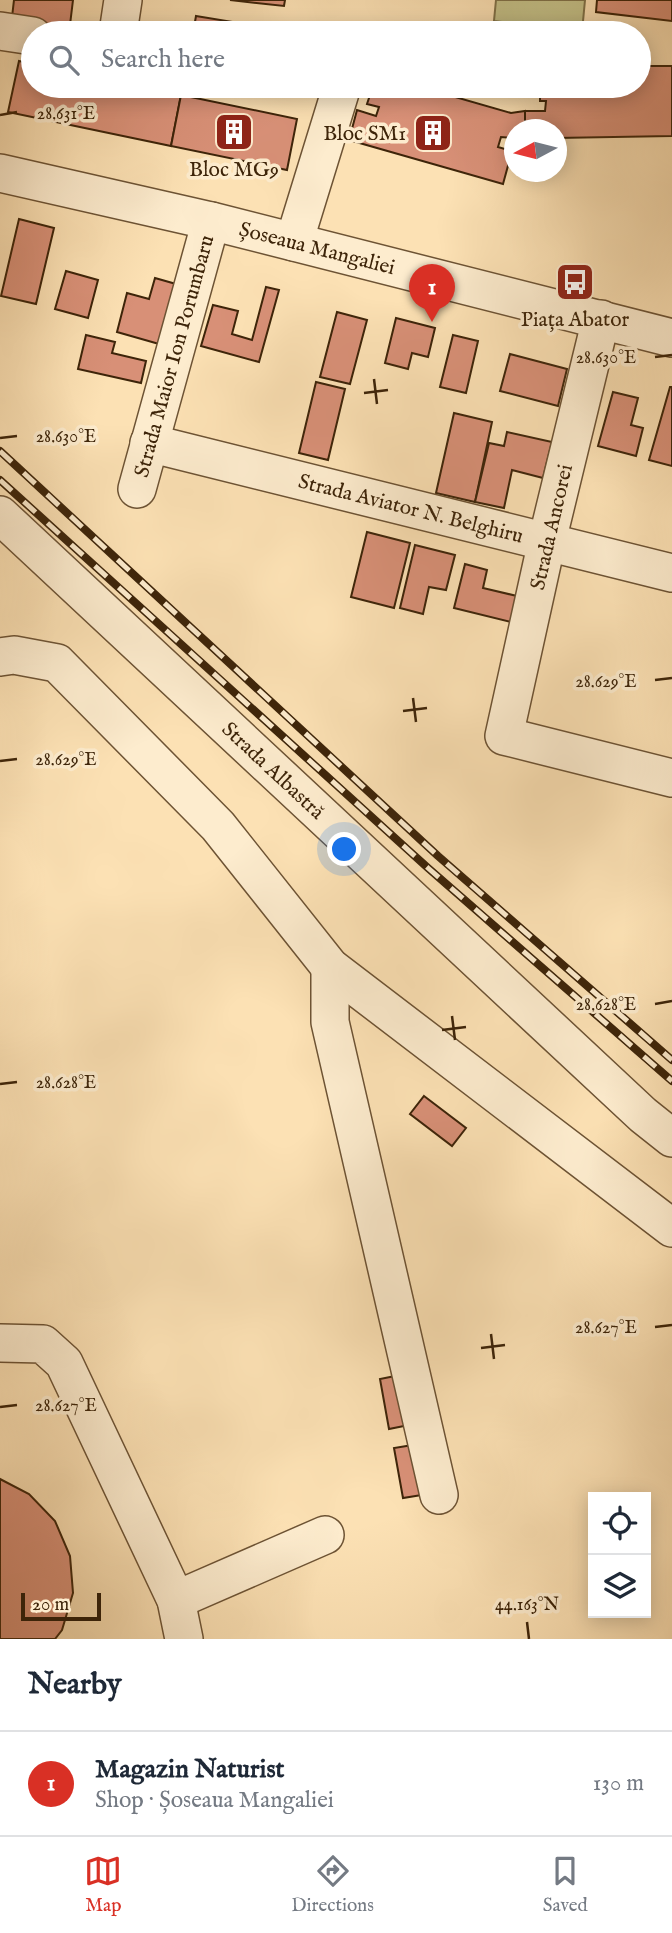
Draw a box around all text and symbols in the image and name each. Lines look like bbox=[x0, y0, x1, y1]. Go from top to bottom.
search box bbox=[21, 21, 651, 98]
icon: search bbox=[45, 41, 83, 79]
text: Search here bbox=[101, 43, 225, 76]
text: 28.631°E bbox=[37, 103, 95, 126]
building icon: Bloc MG9 bbox=[213, 111, 255, 153]
building icon: Bloc SM1 bbox=[412, 112, 454, 154]
north arrow bbox=[504, 119, 567, 182]
place label: Bloc SM1 bbox=[323, 121, 406, 148]
place label: Bloc MG9 bbox=[189, 157, 279, 184]
street label: Șoseaua Mangaliei bbox=[236, 217, 398, 282]
street label: Strada Maior Ion Porumbaru bbox=[129, 232, 222, 481]
bus stop icon: Piața Abator bbox=[554, 261, 596, 303]
pin: 1 bbox=[409, 264, 455, 322]
place label: Piața Abator bbox=[521, 307, 629, 334]
text: 28.630°E bbox=[576, 347, 636, 370]
text: 28.630°E bbox=[36, 426, 96, 449]
street label: Strada Ancorei bbox=[525, 462, 580, 593]
street label: Strada Aviator N. Belghiru bbox=[295, 469, 526, 551]
text: 28.629°E bbox=[575, 671, 637, 694]
street label: Strada Albastră bbox=[215, 717, 330, 827]
text: 28.629°E bbox=[35, 749, 97, 772]
your location bbox=[327, 832, 361, 866]
text: 28.628°E bbox=[576, 994, 636, 1017]
text: 28.628°E bbox=[36, 1072, 96, 1095]
text: 28.627°E bbox=[575, 1317, 637, 1340]
text: 28.627°E bbox=[35, 1395, 97, 1418]
map controls bbox=[588, 1492, 651, 1618]
button: locate bbox=[588, 1492, 651, 1555]
button: layers bbox=[588, 1555, 651, 1618]
scale bar bbox=[21, 1590, 102, 1622]
text: 20 m bbox=[32, 1593, 69, 1617]
text: 44.163°N bbox=[495, 1594, 560, 1617]
text: Nearby bbox=[28, 1666, 121, 1704]
text: Magazin Naturist bbox=[95, 1753, 285, 1786]
text: 1 bbox=[47, 1769, 55, 1798]
text: 130 m bbox=[593, 1769, 644, 1798]
text: Shop · Șoseaua Mangaliei bbox=[95, 1786, 334, 1815]
tab: Map bbox=[84, 1852, 122, 1918]
tab: Directions bbox=[291, 1852, 374, 1918]
tab: Saved bbox=[543, 1852, 588, 1918]

